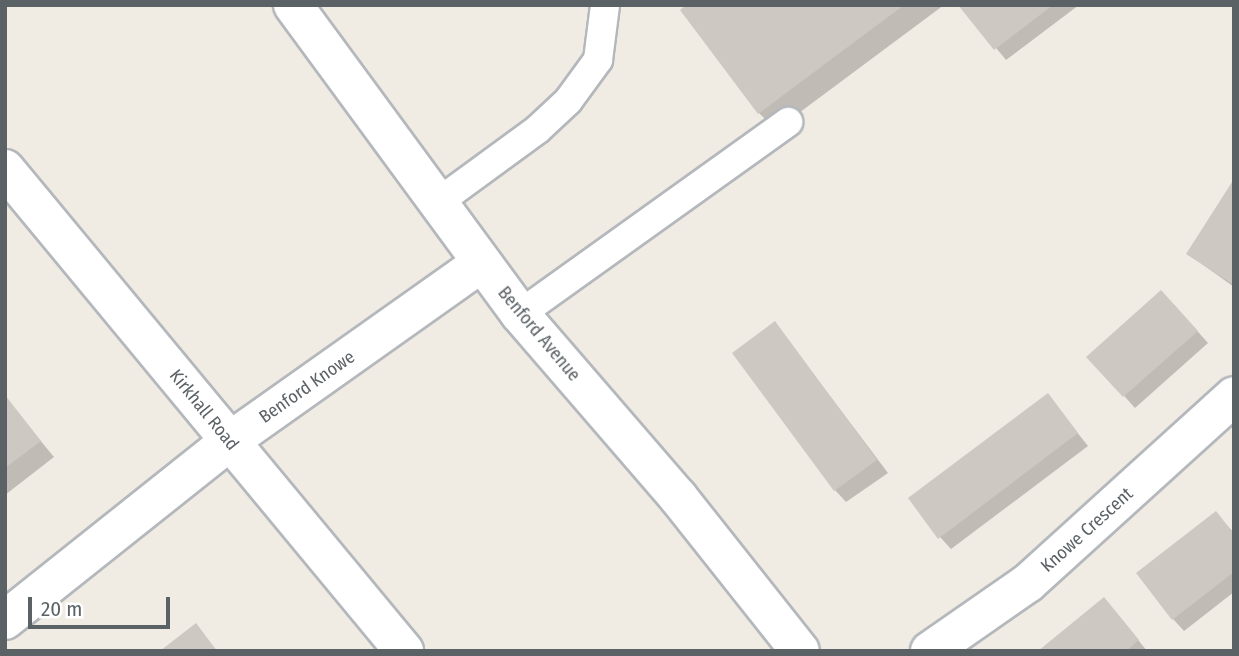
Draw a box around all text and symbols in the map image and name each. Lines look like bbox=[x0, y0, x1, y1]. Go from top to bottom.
street label: Benford Avenue bbox=[493, 282, 585, 386]
street label: Benford Knowe bbox=[255, 346, 359, 428]
street label: Kirkhall Road bbox=[165, 365, 243, 455]
street label: Knowe Crescent bbox=[1037, 483, 1137, 577]
scale bar bbox=[32, 582, 173, 626]
text: 20 m bbox=[41, 596, 82, 622]

